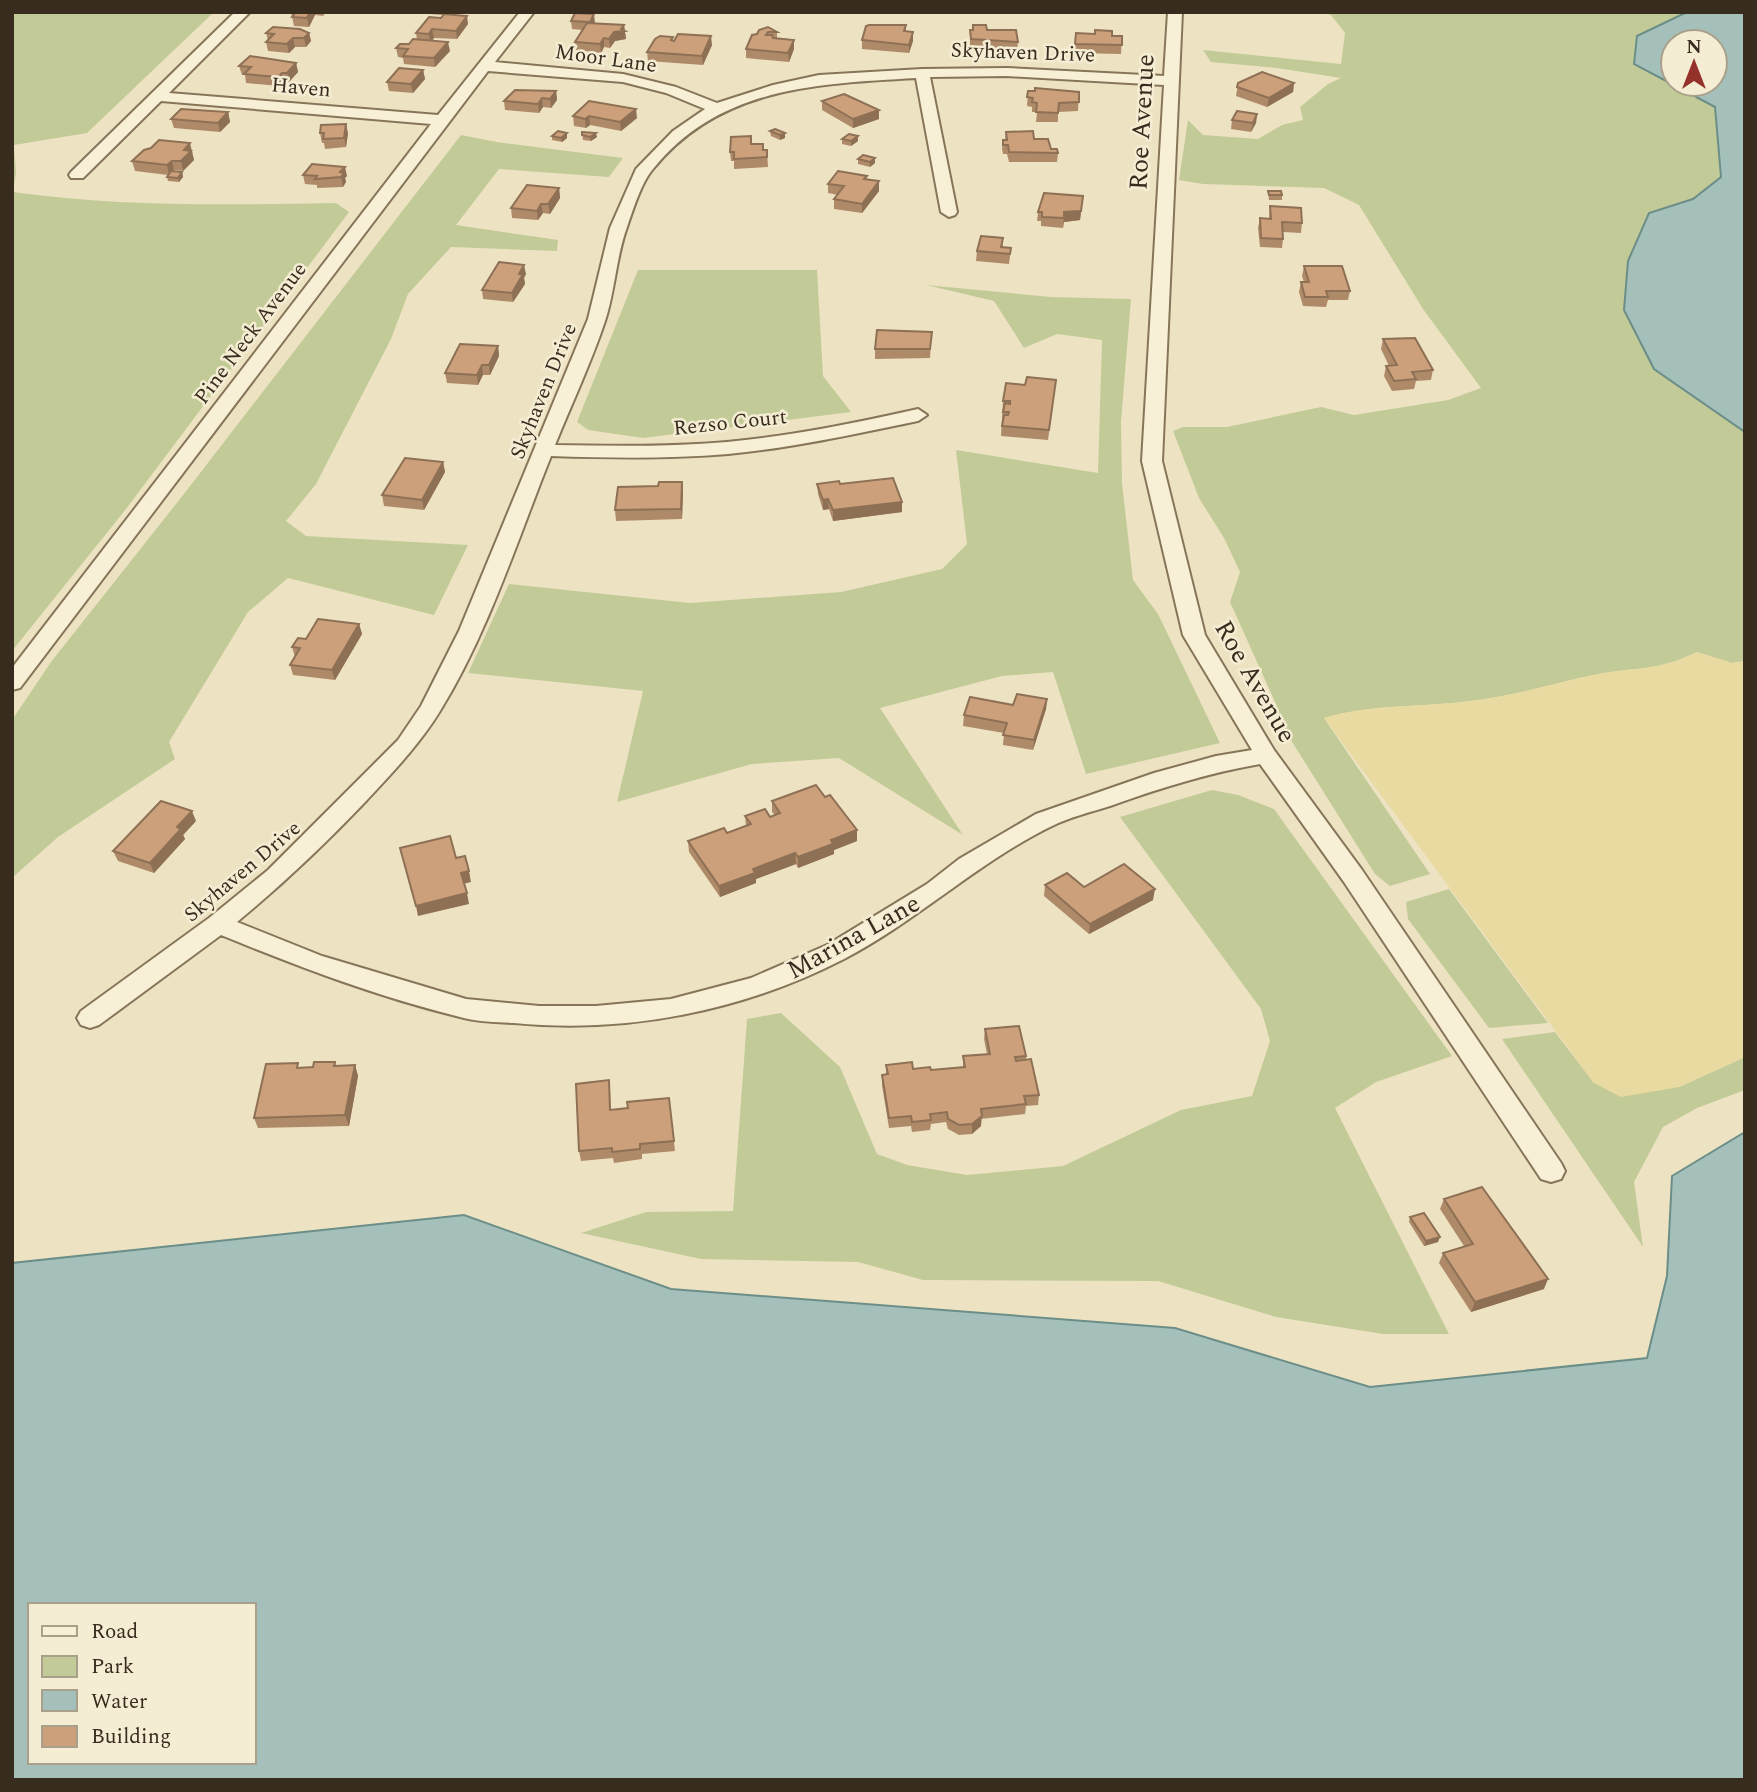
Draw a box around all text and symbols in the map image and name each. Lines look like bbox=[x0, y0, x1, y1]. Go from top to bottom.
north arrow bbox=[1659, 28, 1729, 98]
text: N bbox=[1686, 33, 1702, 62]
street label: Skyhaven Drive bbox=[950, 34, 1096, 72]
street label: Moor Lane bbox=[553, 36, 659, 82]
street label: Roe Avenue bbox=[1118, 53, 1166, 191]
street label: Haven bbox=[270, 69, 332, 107]
street label: Pine Neck Avenue bbox=[187, 256, 315, 411]
street label: Skyhaven Drive bbox=[502, 318, 586, 464]
street label: Rezso Court bbox=[672, 401, 788, 445]
street label: Roe Avenue bbox=[1204, 612, 1307, 751]
street label: Skyhaven Drive bbox=[177, 813, 308, 930]
street label: Marina Lane bbox=[779, 884, 928, 990]
legend bbox=[28, 1603, 256, 1764]
text: Road bbox=[91, 1616, 138, 1648]
text: Park bbox=[91, 1651, 135, 1683]
text: Water bbox=[91, 1686, 147, 1718]
text: Building bbox=[91, 1721, 171, 1753]

